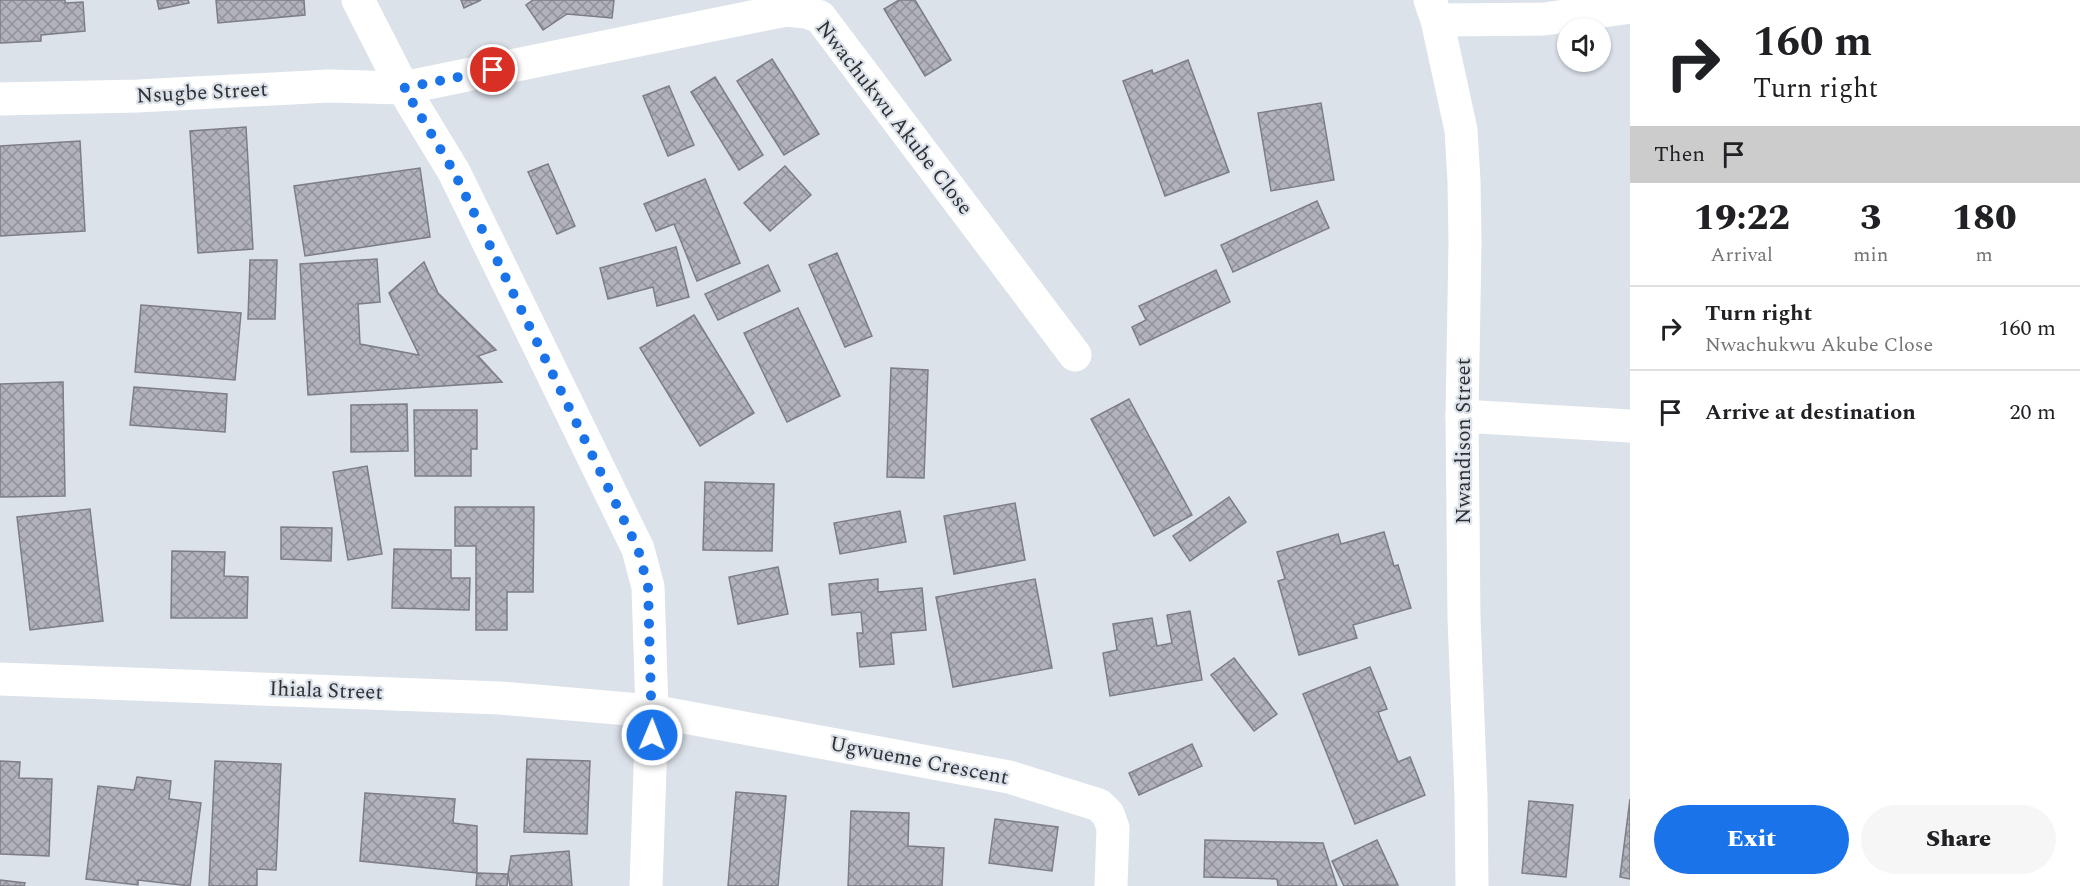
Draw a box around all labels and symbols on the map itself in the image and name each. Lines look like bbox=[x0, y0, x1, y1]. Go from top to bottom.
street label: Nwachukwu Akube Close bbox=[808, 14, 980, 222]
pin bbox=[467, 44, 518, 95]
street label: Nsugbe Street bbox=[136, 74, 268, 112]
street label: Nwandison Street bbox=[1448, 358, 1480, 524]
street label: Ihiala Street bbox=[269, 673, 383, 709]
position arrow bbox=[620, 703, 684, 767]
street label: Ugwueme Crescent bbox=[827, 728, 1011, 794]

